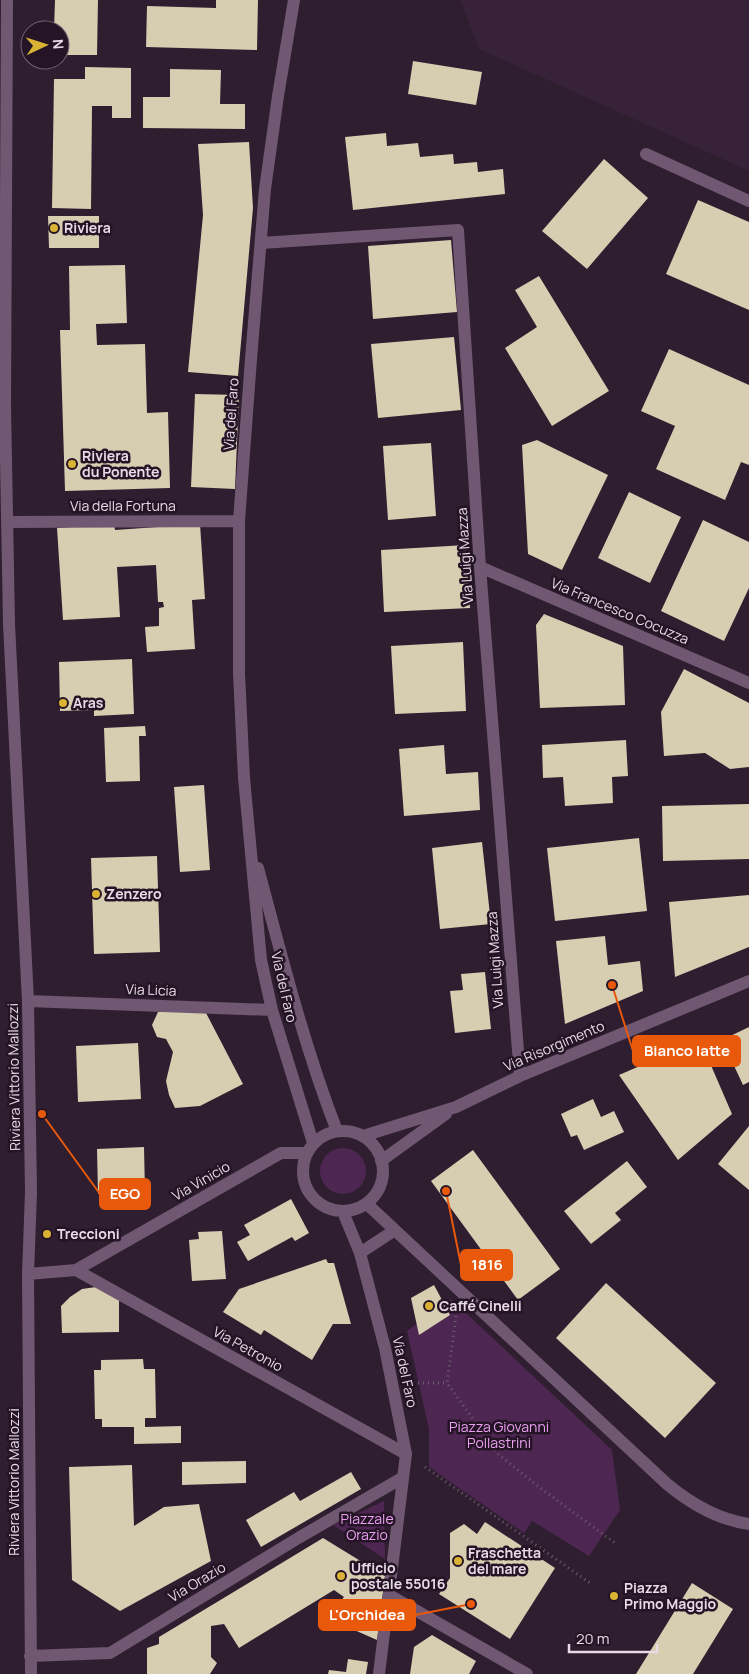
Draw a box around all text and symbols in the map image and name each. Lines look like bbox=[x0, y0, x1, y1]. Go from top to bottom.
north arrow bbox=[20, 20, 70, 70]
text: N bbox=[49, 38, 68, 50]
place label: Riviera bbox=[64, 218, 111, 237]
marker: Riviera bbox=[48, 222, 60, 234]
street label: Via del Faro bbox=[219, 377, 242, 451]
place label: Riviera du Ponente bbox=[82, 446, 159, 481]
marker: Riviera du Ponente bbox=[66, 458, 78, 470]
street label: Via della Fortuna bbox=[70, 496, 176, 515]
street label: Via Luigi Mazza bbox=[452, 507, 477, 605]
street label: Via Francesco Cocuzza bbox=[548, 573, 692, 648]
place label: Aras bbox=[73, 693, 104, 712]
marker: Aras bbox=[57, 697, 69, 709]
place label: Zenzero bbox=[106, 884, 162, 903]
marker: Zenzero bbox=[90, 888, 102, 900]
street label: Via Luigi Mazza bbox=[482, 911, 507, 1009]
street label: Via del Faro bbox=[267, 950, 302, 1024]
street label: Via Licia bbox=[125, 979, 177, 1000]
street label: Riviera Vittorio Mallozzi bbox=[3, 1003, 24, 1151]
street label: Via Risorgimento bbox=[500, 1016, 607, 1075]
callout: Bianco latte bbox=[633, 1036, 740, 1066]
text: Bianco latte bbox=[644, 1040, 730, 1061]
street label: Via Vinicio bbox=[168, 1156, 233, 1205]
callout: EGO bbox=[100, 1179, 150, 1209]
text: EGO bbox=[110, 1183, 140, 1204]
place label: Treccioni bbox=[57, 1224, 120, 1243]
marker: Treccioni bbox=[41, 1228, 53, 1240]
callout: 1816 bbox=[461, 1250, 512, 1280]
text: 1816 bbox=[471, 1254, 503, 1275]
place label: Caffé Cinelli bbox=[439, 1296, 522, 1315]
marker: Caffé Cinelli bbox=[423, 1300, 435, 1312]
street label: Via Petronio bbox=[210, 1322, 287, 1376]
street label: Via del Faro bbox=[389, 1335, 422, 1409]
street label: Riviera Vittorio Mallozzi bbox=[4, 1408, 23, 1556]
park label: Piazza Giovanni Pollastrini bbox=[449, 1417, 549, 1452]
park label: Piazzale Orazio bbox=[340, 1509, 394, 1544]
place label: Fraschetta del mare bbox=[468, 1543, 541, 1578]
marker: Fraschetta del mare bbox=[452, 1555, 464, 1567]
street label: Via Orazio bbox=[165, 1557, 229, 1606]
place label: Ufficio postale 55016 bbox=[351, 1558, 445, 1593]
marker: Ufficio postale 55016 bbox=[335, 1570, 347, 1582]
place label: Piazza Primo Maggio bbox=[624, 1578, 717, 1613]
marker: Piazza Primo Maggio bbox=[608, 1590, 620, 1602]
callout: L'Orchidea bbox=[319, 1600, 415, 1630]
text: L'Orchidea bbox=[329, 1604, 405, 1625]
scale bar bbox=[569, 1622, 656, 1654]
text: 20 m bbox=[576, 1628, 609, 1649]

